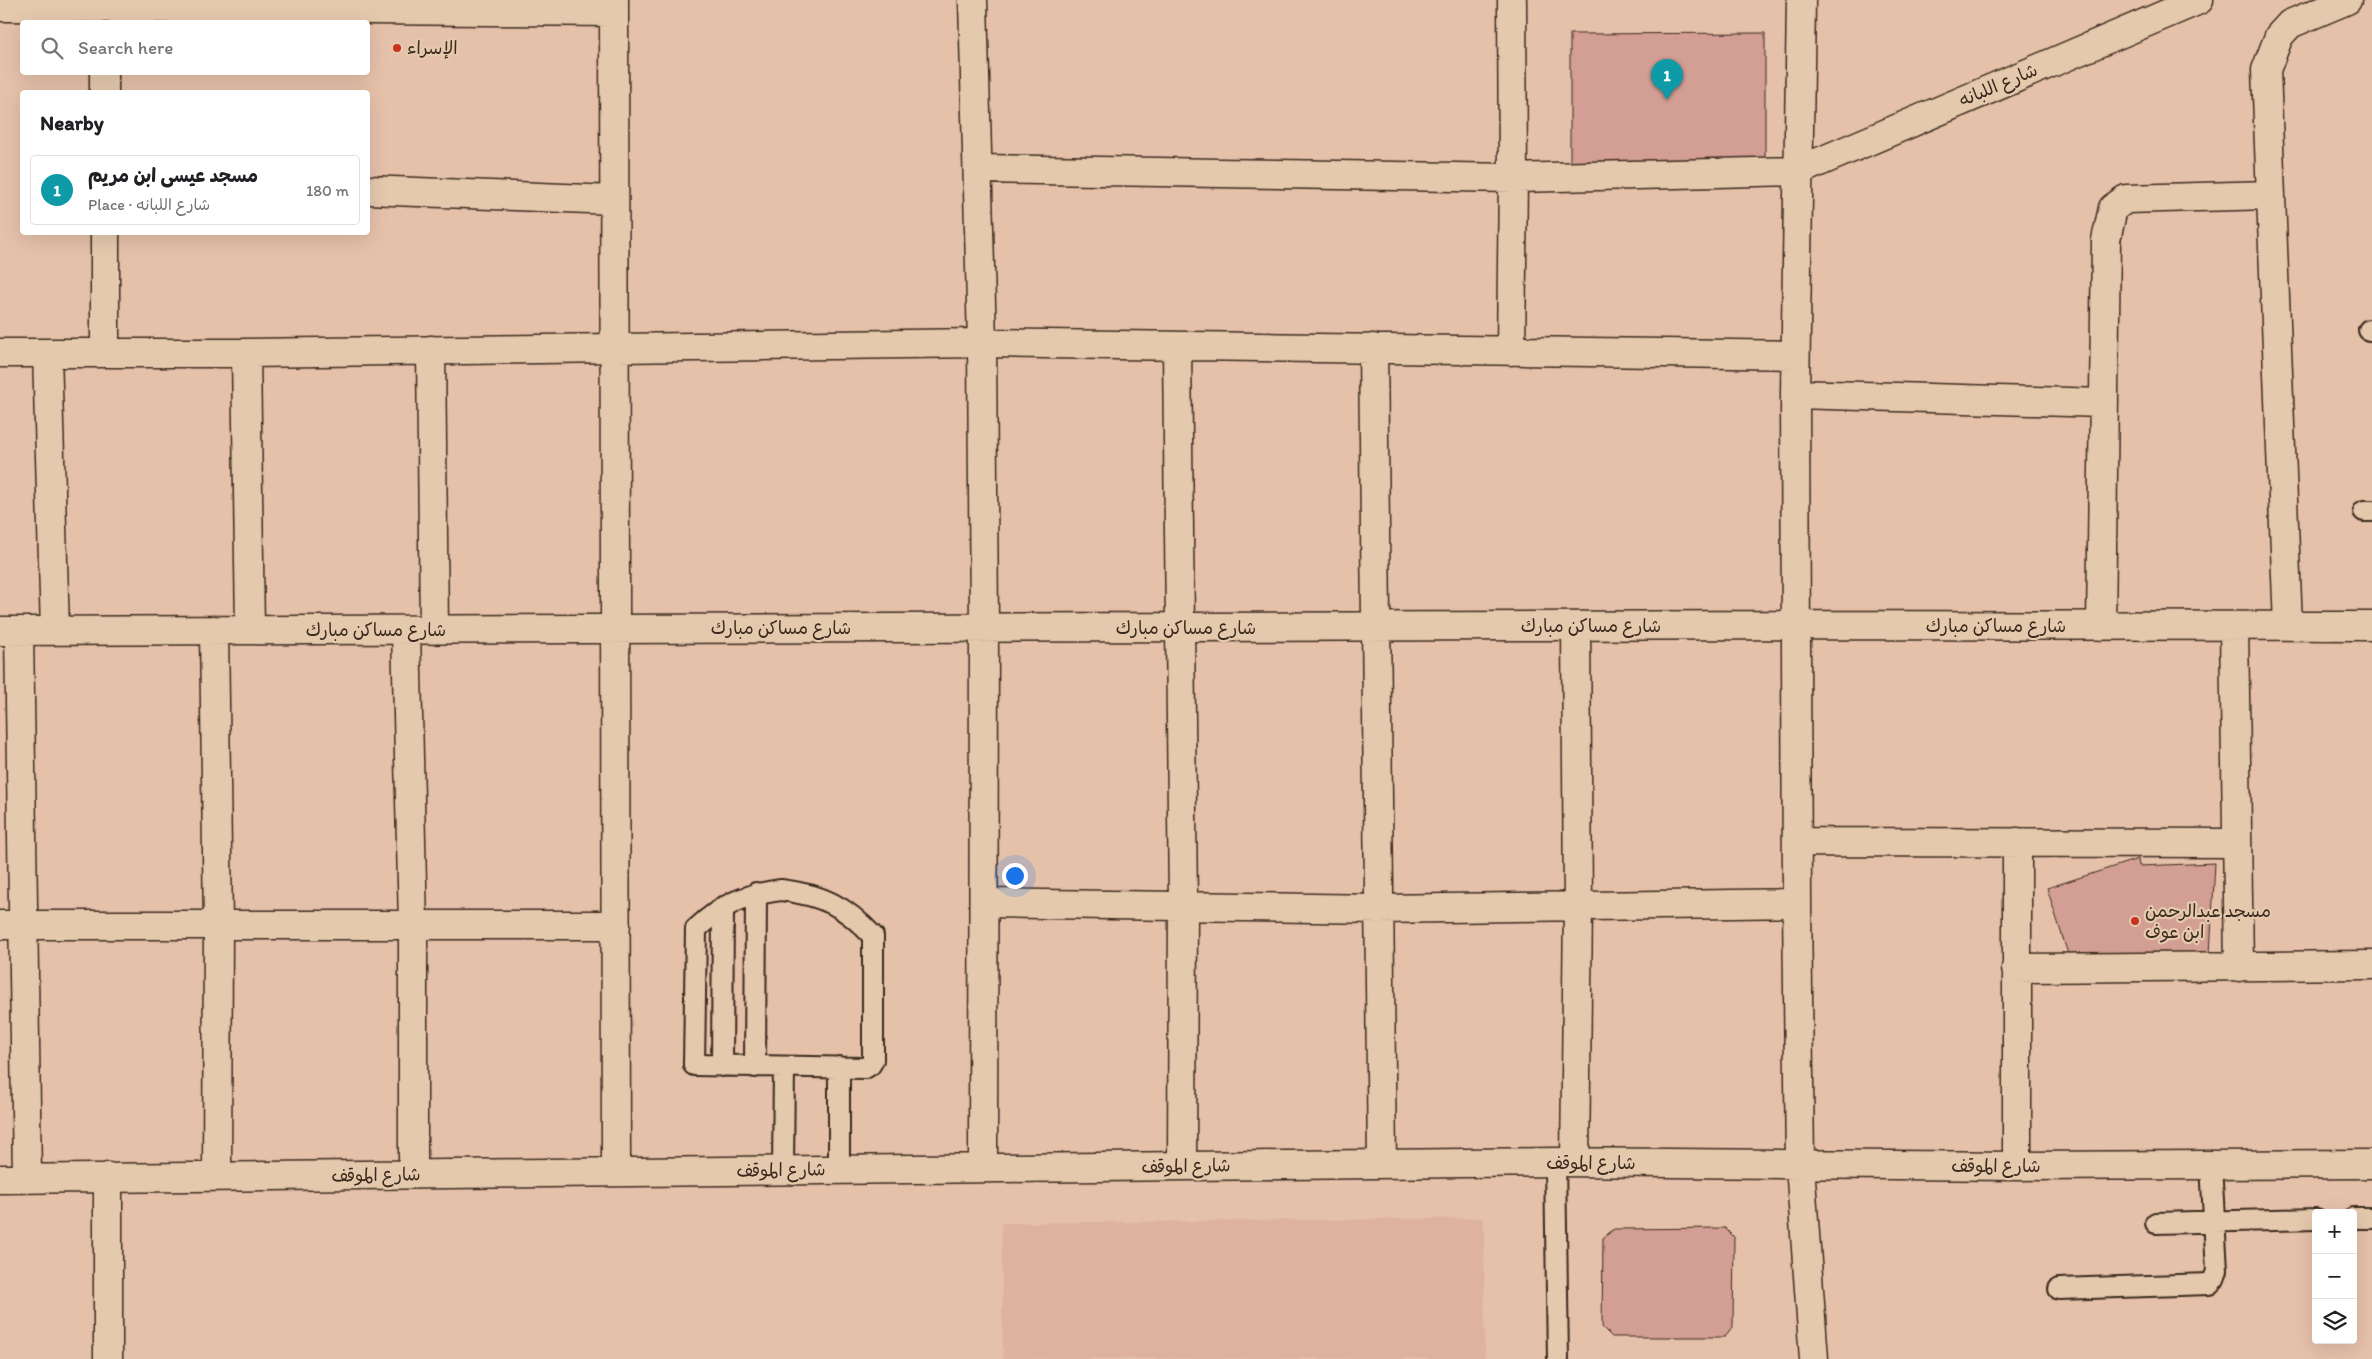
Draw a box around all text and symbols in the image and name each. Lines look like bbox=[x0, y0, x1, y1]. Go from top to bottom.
search box bbox=[20, 20, 370, 75]
icon: search bbox=[38, 34, 66, 62]
text: Search here bbox=[78, 36, 173, 59]
place label: الإسراء bbox=[407, 37, 458, 59]
marker: الإسراء bbox=[391, 42, 403, 54]
pin: 1 bbox=[1651, 59, 1683, 100]
street label: شارع اللبانه bbox=[1955, 59, 2041, 112]
text: Nearby bbox=[40, 110, 104, 135]
text: مسجد عيسى ابن مريم bbox=[88, 164, 258, 187]
text: 1 bbox=[53, 181, 61, 200]
text: 180 m bbox=[306, 181, 349, 200]
text: Place · شارع اللبانه bbox=[88, 195, 210, 214]
street label: شارع مساكن مبارك bbox=[1521, 615, 1661, 638]
street label: شارع مساكن مبارك bbox=[1926, 615, 2066, 638]
street label: شارع مساكن مبارك bbox=[711, 617, 851, 640]
street label: شارع مساكن مبارك bbox=[1116, 617, 1256, 640]
street label: شارع مساكن مبارك bbox=[306, 619, 446, 642]
your location bbox=[1002, 863, 1028, 889]
place label: مسجد عبدالرحمن ابن عوف bbox=[2145, 900, 2271, 943]
marker: مسجد عبدالرحمن ابن عوف bbox=[2129, 915, 2141, 927]
street label: شارع الموقف bbox=[1546, 1152, 1636, 1175]
street label: شارع الموقف bbox=[1141, 1154, 1231, 1179]
street label: شارع الموقف bbox=[1951, 1155, 2041, 1178]
street label: شارع الموقف bbox=[736, 1158, 826, 1183]
street label: شارع الموقف bbox=[331, 1163, 421, 1188]
map controls bbox=[2312, 1209, 2357, 1344]
button: + bbox=[2312, 1209, 2357, 1254]
button: − bbox=[2312, 1254, 2357, 1299]
button: layers bbox=[2312, 1299, 2357, 1344]

